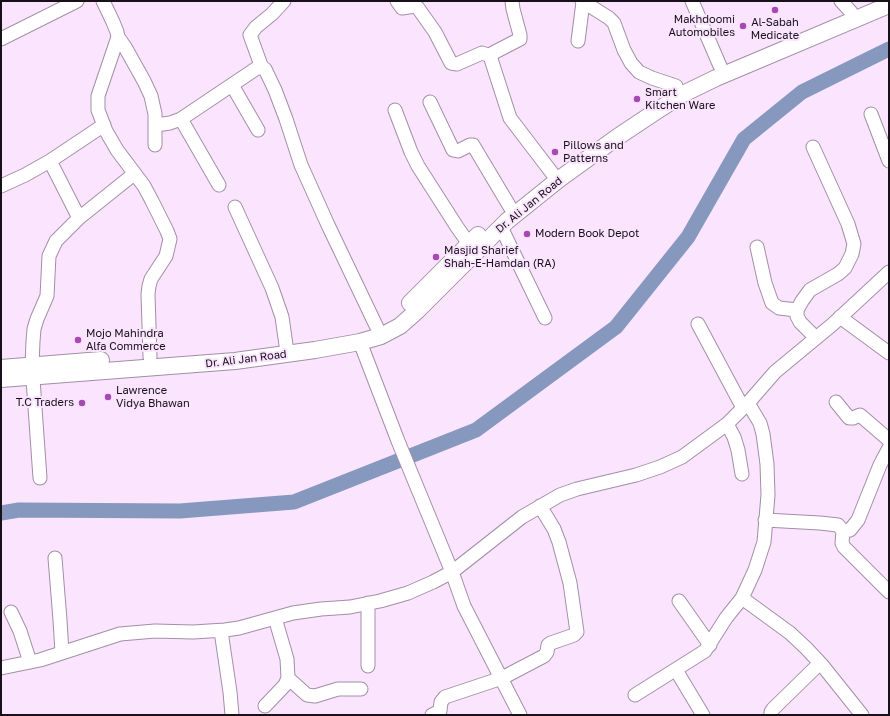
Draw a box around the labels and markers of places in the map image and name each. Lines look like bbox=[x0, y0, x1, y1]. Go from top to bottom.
marker: Al-Sabah Medicate bbox=[770, 5, 780, 15]
place label: Makhdoomi Automobiles bbox=[669, 13, 735, 39]
place label: Al-Sabah Medicate bbox=[751, 16, 799, 42]
marker: Makhdoomi Automobiles bbox=[738, 21, 748, 31]
place label: Smart Kitchen Ware bbox=[645, 86, 715, 112]
marker: Smart Kitchen Ware bbox=[632, 94, 642, 104]
place label: Pillows and Patterns bbox=[563, 139, 624, 165]
marker: Pillows and Patterns bbox=[550, 147, 560, 157]
place label: Modern Book Depot bbox=[535, 227, 639, 241]
marker: Modern Book Depot bbox=[522, 229, 532, 239]
place label: Masjid Sharief Shah-E-Hamdan (RA) bbox=[444, 244, 556, 270]
marker: Masjid Sharief Shah-E-Hamdan (RA) bbox=[431, 252, 441, 262]
place label: Mojo Mahindra Alfa Commerce bbox=[86, 327, 166, 353]
marker: Mojo Mahindra Alfa Commerce bbox=[73, 335, 83, 345]
place label: Lawrence Vidya Bhawan bbox=[116, 384, 190, 410]
marker: Lawrence Vidya Bhawan bbox=[103, 392, 113, 402]
place label: T.C Traders bbox=[16, 396, 74, 410]
marker: T.C Traders bbox=[77, 398, 87, 408]

